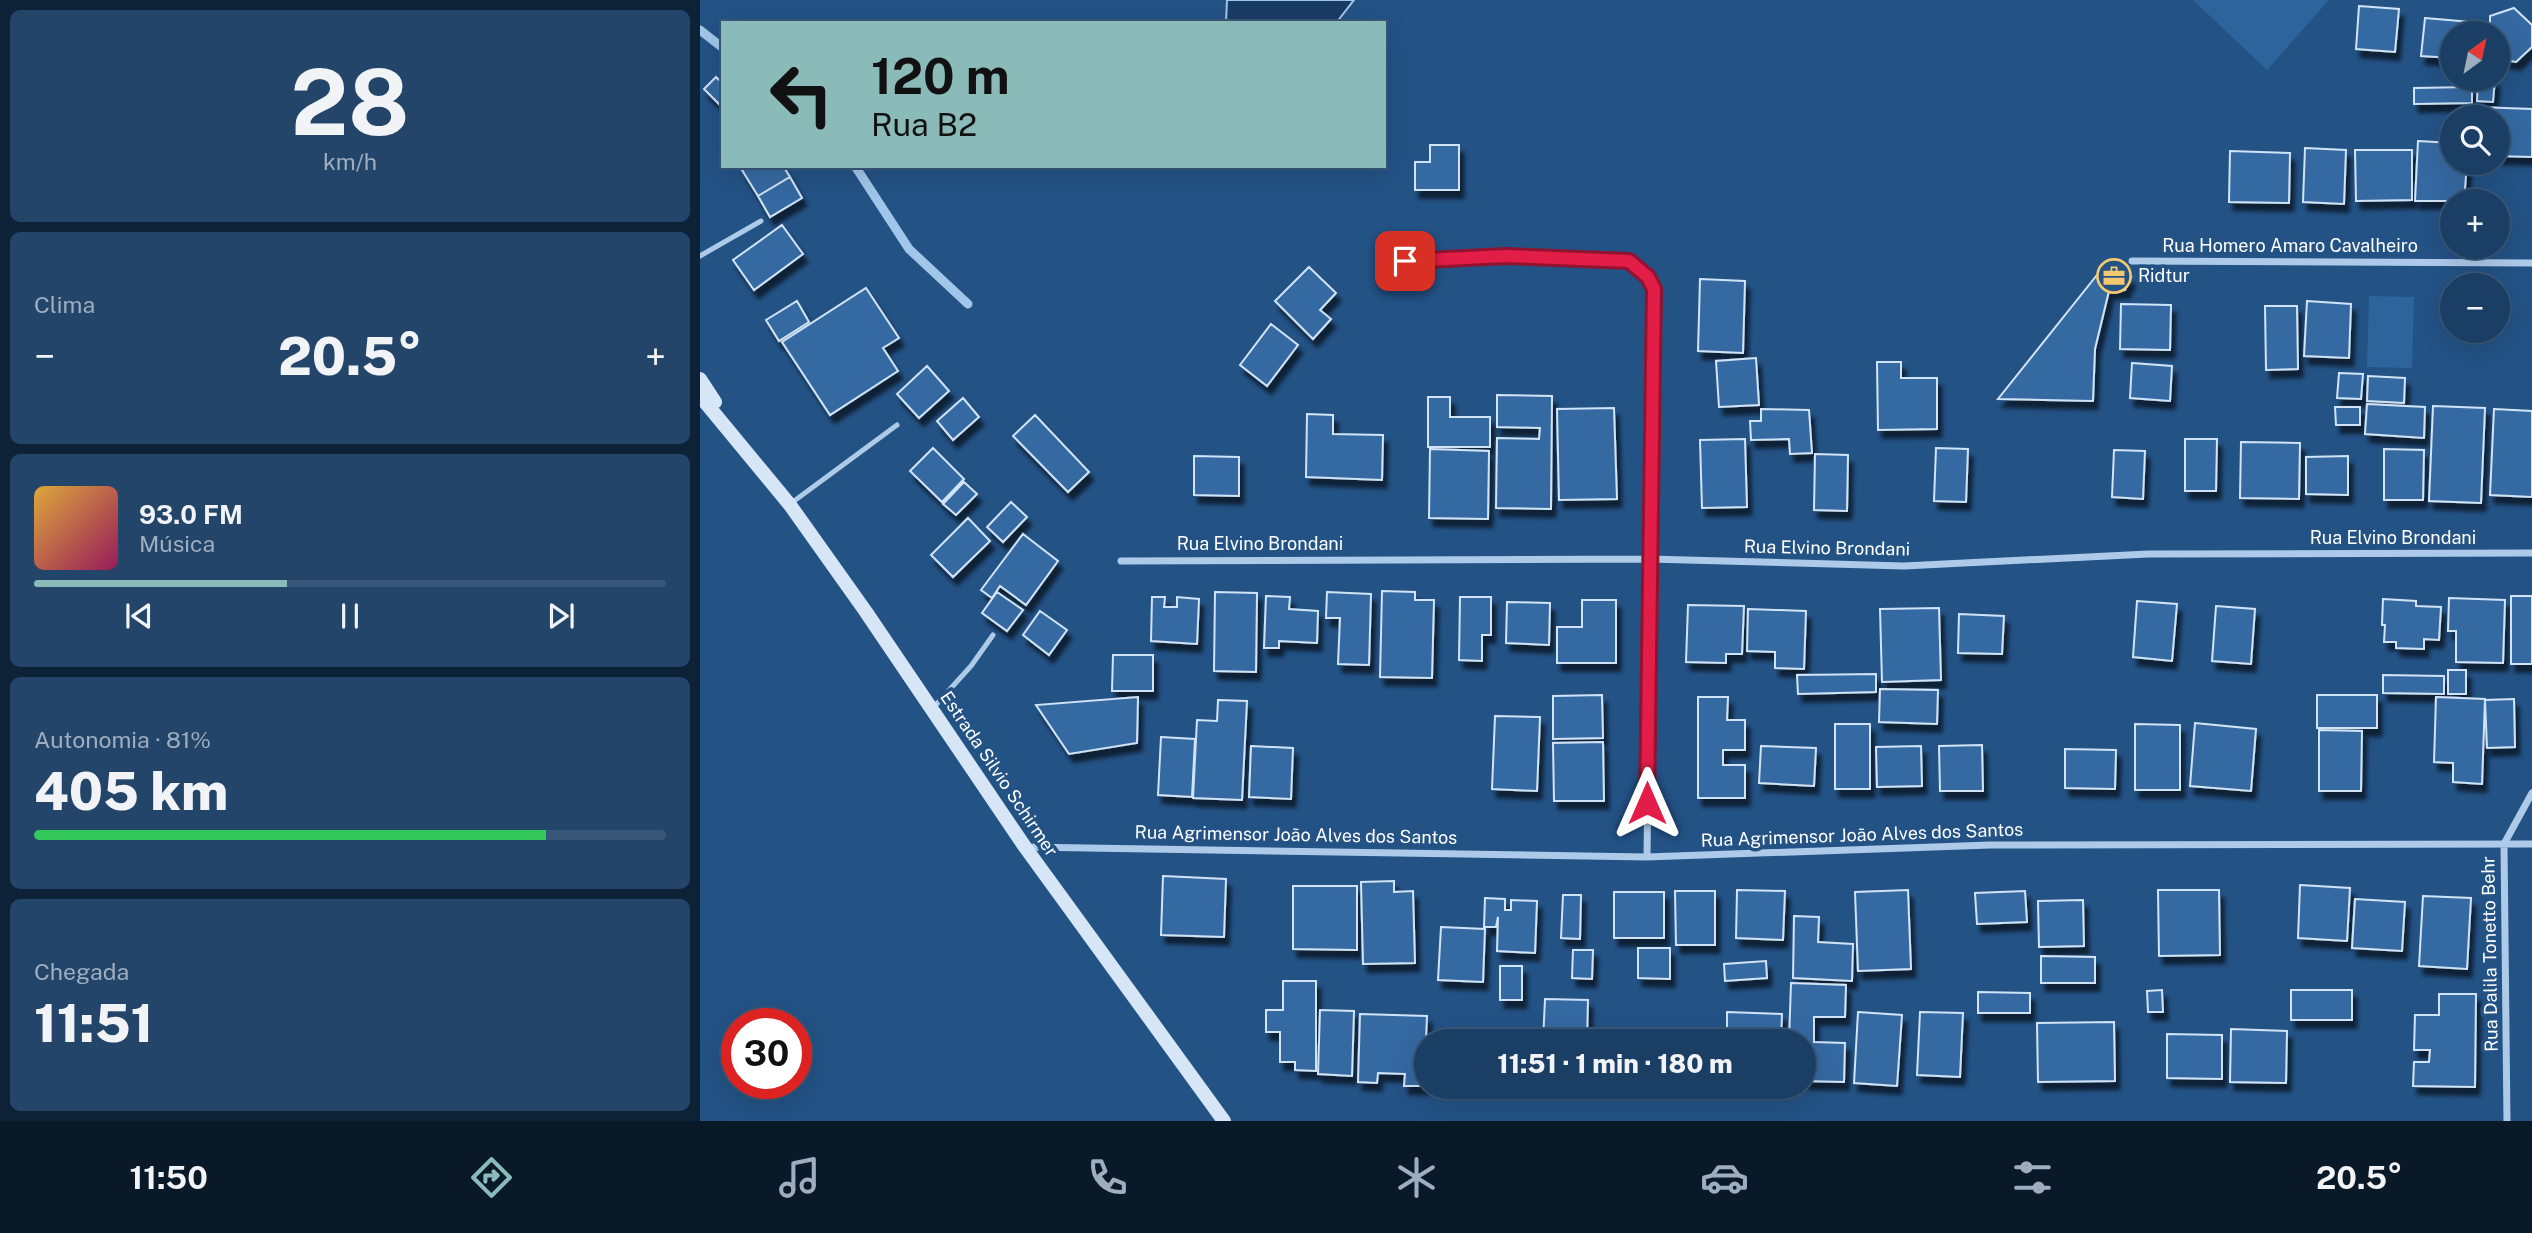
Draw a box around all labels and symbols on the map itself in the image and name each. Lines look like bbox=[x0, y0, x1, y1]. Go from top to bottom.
north arrow bbox=[2440, 21, 2510, 91]
pin bbox=[1375, 231, 1435, 291]
street label: Rua Homero Amaro Cavalheiro bbox=[2162, 235, 2418, 256]
office icon: Ridtur bbox=[2095, 257, 2133, 295]
place label: Ridtur bbox=[2138, 265, 2190, 286]
street label: Rua Elvino Brondani bbox=[2310, 527, 2476, 548]
street label: Rua Elvino Brondani bbox=[1177, 533, 1343, 554]
street label: Rua Elvino Brondani bbox=[1744, 536, 1910, 559]
street label: Estrada Silvio Schirmer bbox=[936, 687, 1063, 860]
position arrow bbox=[1610, 766, 1684, 840]
street label: Rua Agrimensor João Alves dos Santos bbox=[1700, 818, 2024, 851]
street label: Rua Agrimensor João Alves dos Santos bbox=[1135, 821, 1457, 848]
street label: Rua Dalila Tonetto Behr bbox=[2477, 856, 2502, 1052]
speed limit sign: 30 bbox=[721, 1008, 812, 1099]

